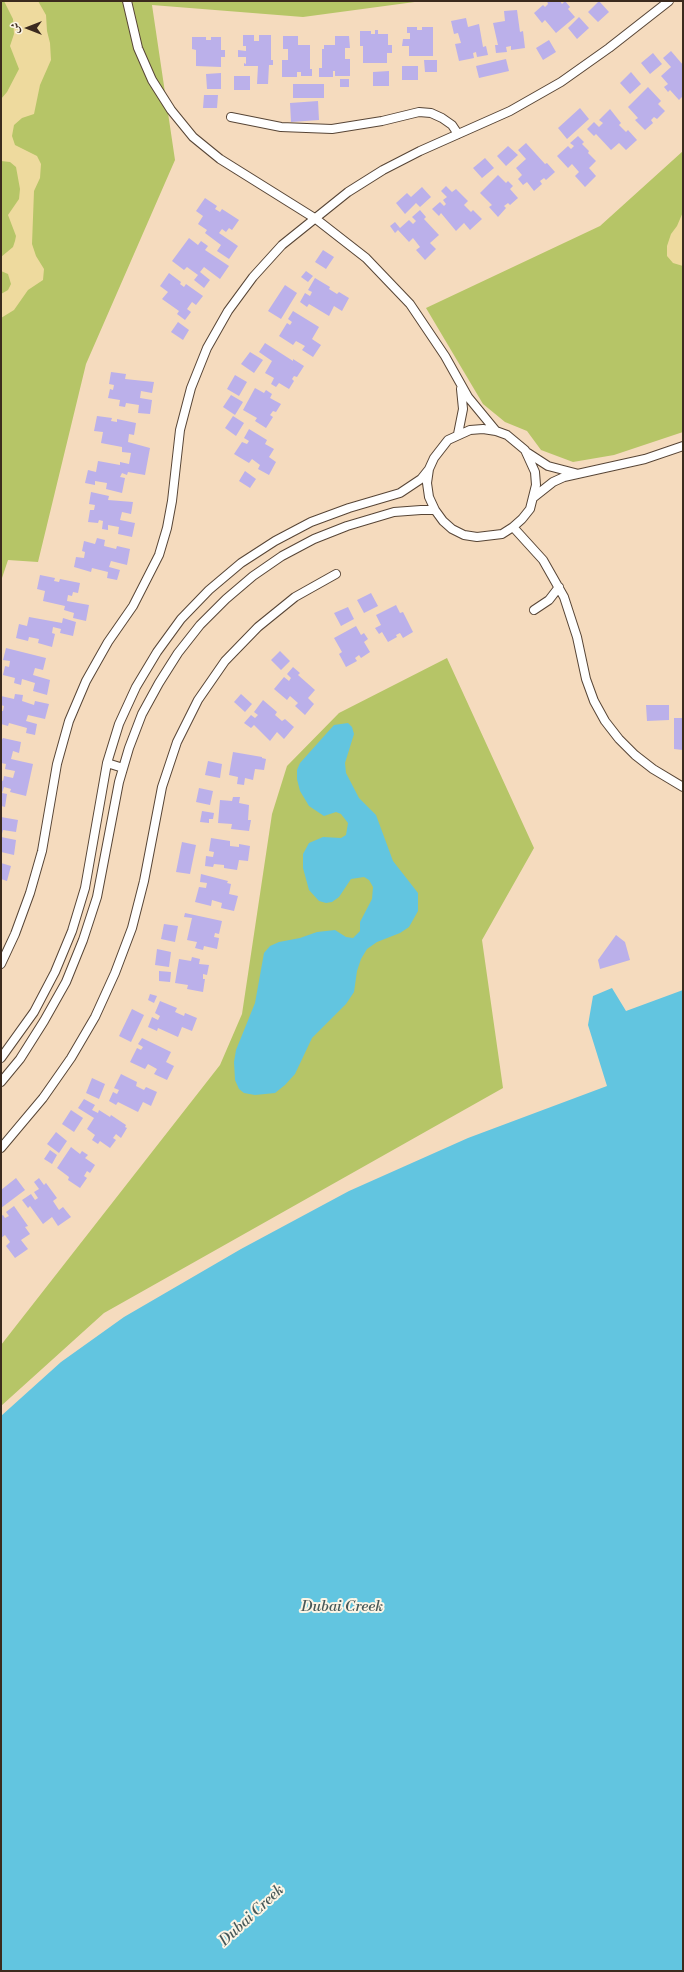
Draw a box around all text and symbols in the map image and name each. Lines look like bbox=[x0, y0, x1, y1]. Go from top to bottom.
north arrow bbox=[8, 8, 48, 48]
text: ش bbox=[9, 23, 23, 33]
water label: Dubai Creek bbox=[301, 1598, 383, 1616]
water label: Dubai Creek bbox=[216, 1881, 288, 1951]

